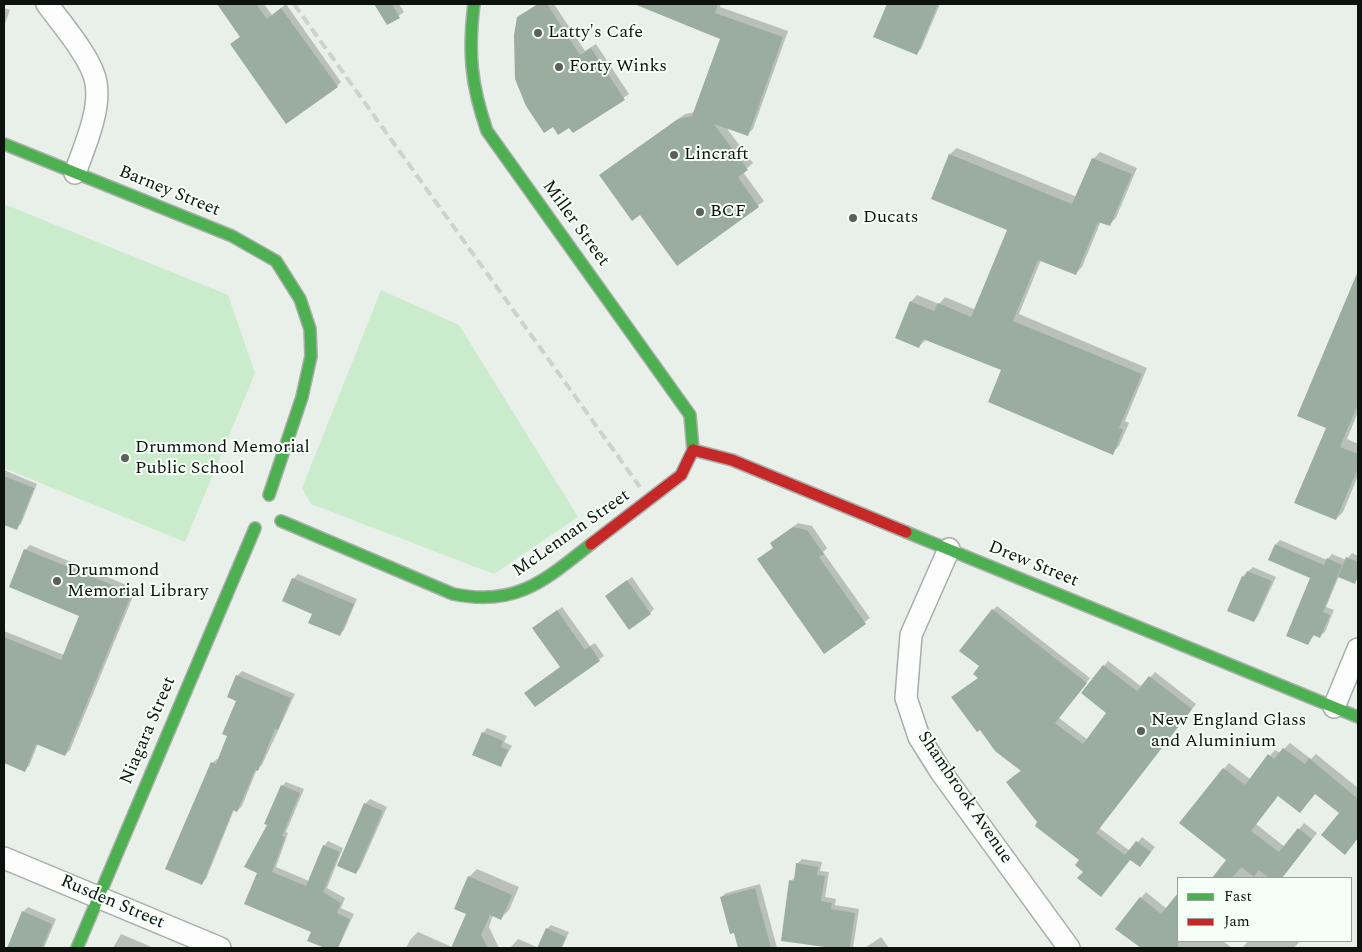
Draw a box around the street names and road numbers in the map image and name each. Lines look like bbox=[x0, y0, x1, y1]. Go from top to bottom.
street label: Barney Street bbox=[115, 162, 223, 222]
street label: Miller Street bbox=[537, 177, 613, 271]
street label: McLennan Street bbox=[509, 486, 635, 582]
street label: Drew Street bbox=[985, 537, 1081, 593]
street label: Niagara Street bbox=[117, 674, 181, 788]
street label: Shambrook Avenue bbox=[912, 728, 1016, 868]
street label: Rusden Street bbox=[57, 871, 167, 935]

